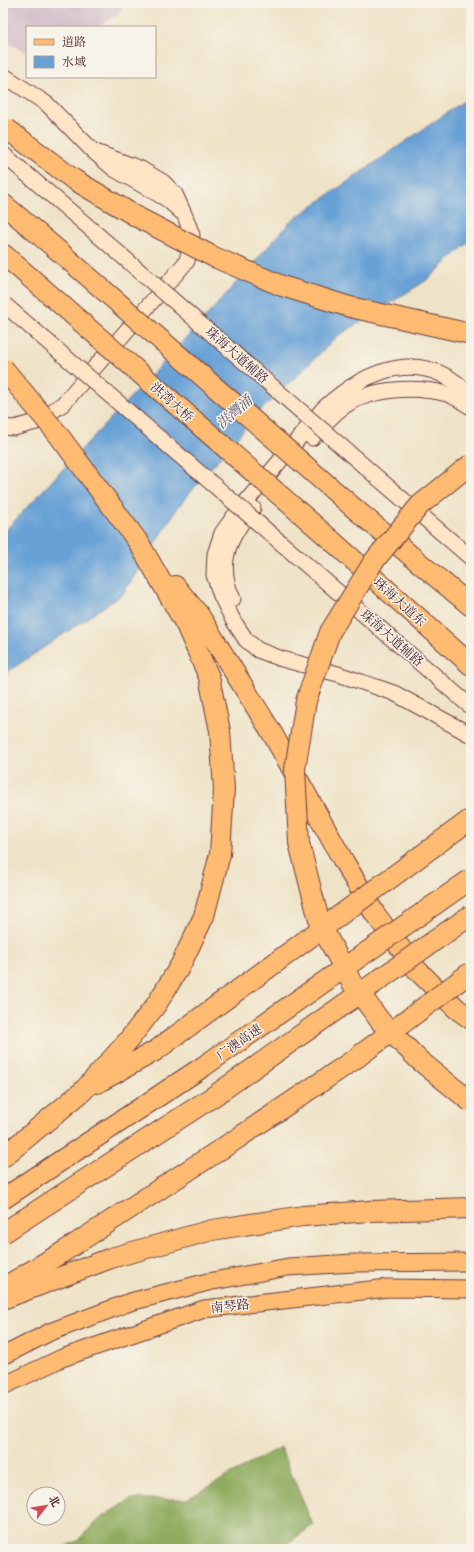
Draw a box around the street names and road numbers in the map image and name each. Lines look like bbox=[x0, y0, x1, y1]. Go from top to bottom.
street label: 珠海大道辅路 bbox=[201, 322, 273, 388]
street label: 洪湾大桥 bbox=[146, 378, 198, 426]
street label: 珠海大道东 bbox=[369, 573, 431, 631]
street label: 珠海大道辅路 bbox=[356, 605, 428, 671]
street label: 广澳高速 bbox=[212, 1019, 266, 1065]
street label: 南琴路 bbox=[210, 1295, 250, 1317]

